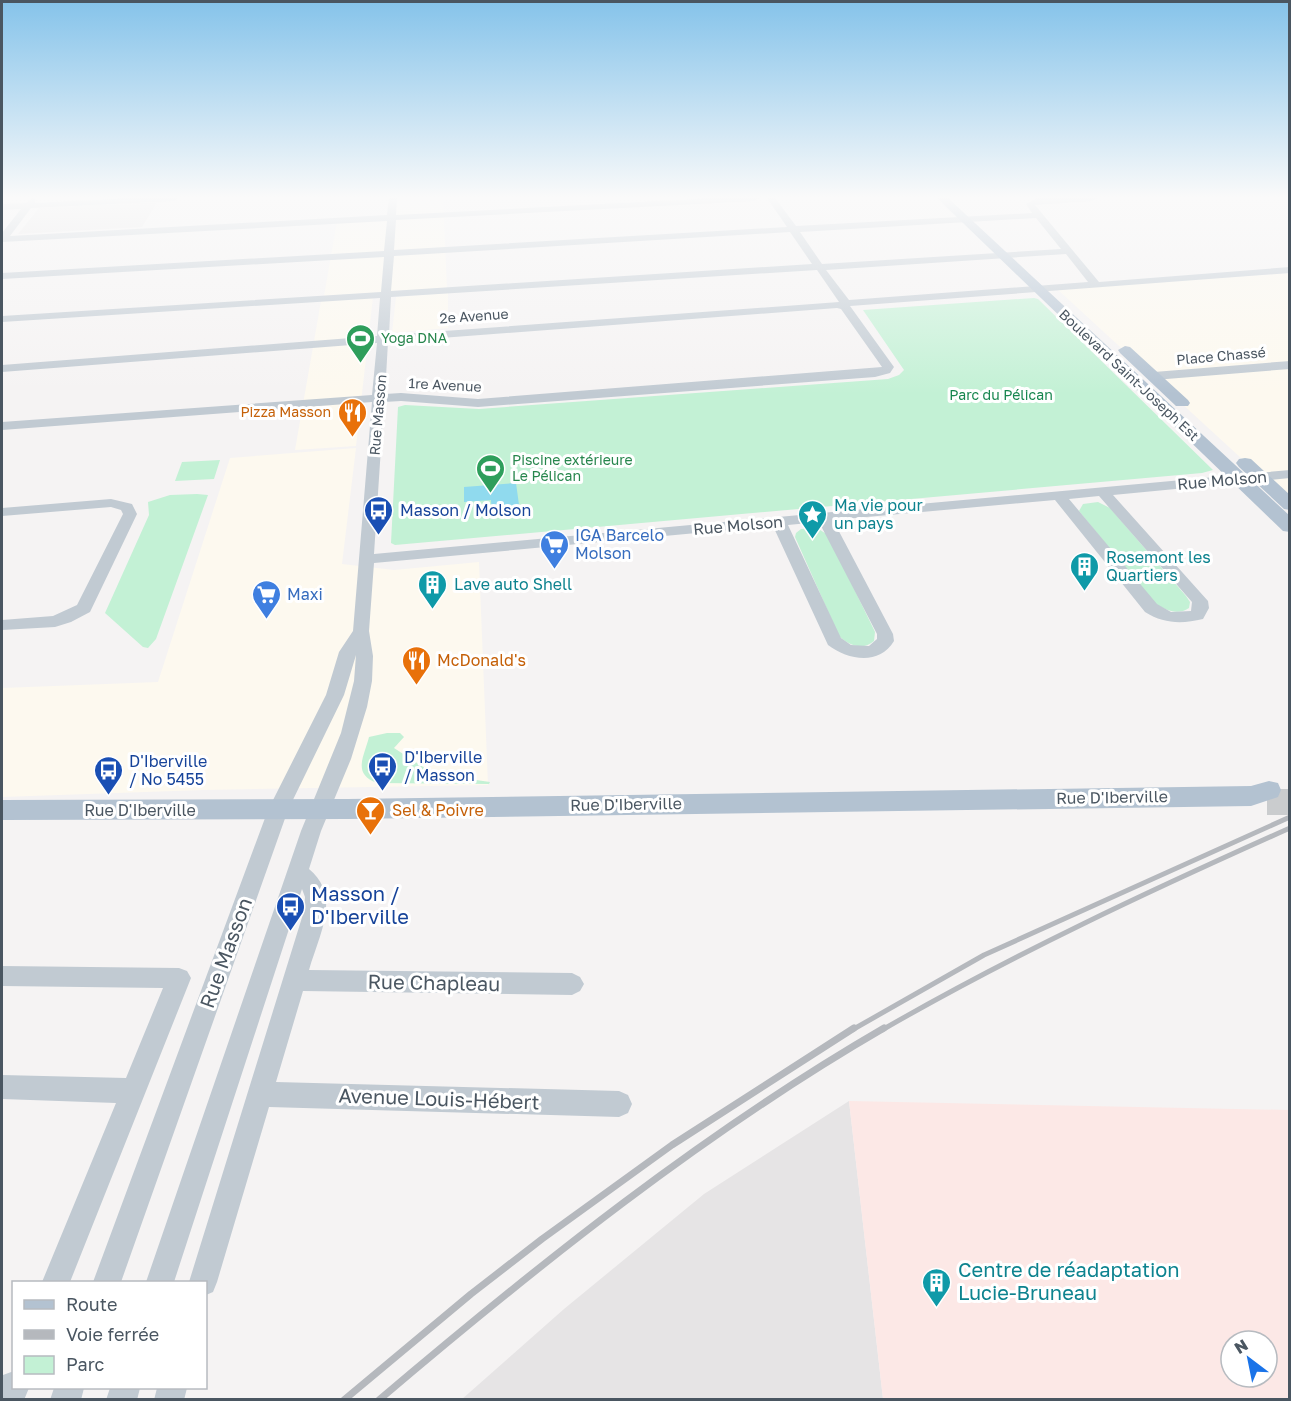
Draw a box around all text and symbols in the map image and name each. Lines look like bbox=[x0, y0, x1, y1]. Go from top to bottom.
street label: 2e Avenue bbox=[439, 305, 509, 326]
street label: Boulevard Saint-Joseph Est bbox=[1056, 305, 1203, 444]
sports icon: Yoga DNA bbox=[344, 322, 376, 364]
place label: Yoga DNA bbox=[381, 329, 448, 346]
street label: Place Chassé bbox=[1175, 343, 1266, 368]
street label: Rue Masson bbox=[365, 374, 390, 456]
street label: 1re Avenue bbox=[408, 374, 482, 395]
park label: Parc du Pélican bbox=[949, 386, 1053, 403]
restaurant icon: Pizza Masson bbox=[336, 396, 368, 438]
place label: Pizza Masson bbox=[240, 403, 331, 420]
place label: Piscine extérieure Le Pélican bbox=[512, 451, 633, 484]
sports icon: Piscine extérieure Le Pélican bbox=[475, 452, 507, 494]
street label: Rue Molson bbox=[1176, 466, 1268, 494]
bus stop icon: Masson / Molson bbox=[363, 494, 395, 536]
place label: Ma vie pour un pays bbox=[834, 495, 923, 533]
place icon: Ma vie pour un pays bbox=[797, 498, 829, 540]
place label: Masson / Molson bbox=[400, 500, 531, 520]
street label: Rue Molson bbox=[692, 511, 784, 539]
place label: IGA Barcelo Molson bbox=[575, 525, 664, 563]
supermarket icon: IGA Barcelo Molson bbox=[538, 528, 570, 570]
place label: Rosemont les Quartiers bbox=[1106, 547, 1211, 585]
building icon: Rosemont les Quartiers bbox=[1069, 550, 1101, 592]
building icon: Lave auto Shell bbox=[417, 568, 449, 610]
place label: Lave auto Shell bbox=[454, 574, 572, 594]
supermarket icon: Maxi bbox=[250, 578, 282, 620]
place label: Maxi bbox=[287, 584, 323, 604]
restaurant icon: McDonald's bbox=[400, 644, 432, 686]
place label: McDonald's bbox=[437, 650, 526, 670]
place label: D'Iberville / Masson bbox=[404, 747, 482, 785]
bus stop icon: D'Iberville / Masson bbox=[367, 750, 399, 792]
place label: D'Iberville / No 5455 bbox=[129, 751, 207, 789]
bus stop icon: D'Iberville / No 5455 bbox=[92, 754, 124, 796]
street label: Rue D'Iberville bbox=[1056, 786, 1168, 808]
street label: Rue D'Iberville bbox=[570, 793, 682, 815]
bar icon: Sel & Poivre bbox=[355, 794, 387, 836]
street label: Rue D'Iberville bbox=[84, 800, 196, 820]
place label: Sel & Poivre bbox=[392, 800, 484, 820]
place label: Masson / D'Iberville bbox=[311, 881, 409, 928]
bus stop icon: Masson / D'Iberville bbox=[274, 890, 306, 932]
street label: Rue Masson bbox=[194, 894, 256, 1011]
street label: Rue Chapleau bbox=[368, 969, 501, 995]
street label: Avenue Louis-Hébert bbox=[338, 1082, 540, 1114]
place label: Centre de réadaptation Lucie-Bruneau bbox=[958, 1257, 1180, 1304]
building icon: Centre de réadaptation Lucie-Bruneau bbox=[921, 1266, 953, 1308]
legend bbox=[12, 1281, 207, 1389]
text: Route bbox=[66, 1293, 117, 1315]
text: Voie ferrée bbox=[66, 1323, 159, 1345]
north arrow bbox=[1219, 1329, 1279, 1389]
text: N bbox=[1231, 1335, 1252, 1358]
text: Parc bbox=[66, 1353, 105, 1375]

